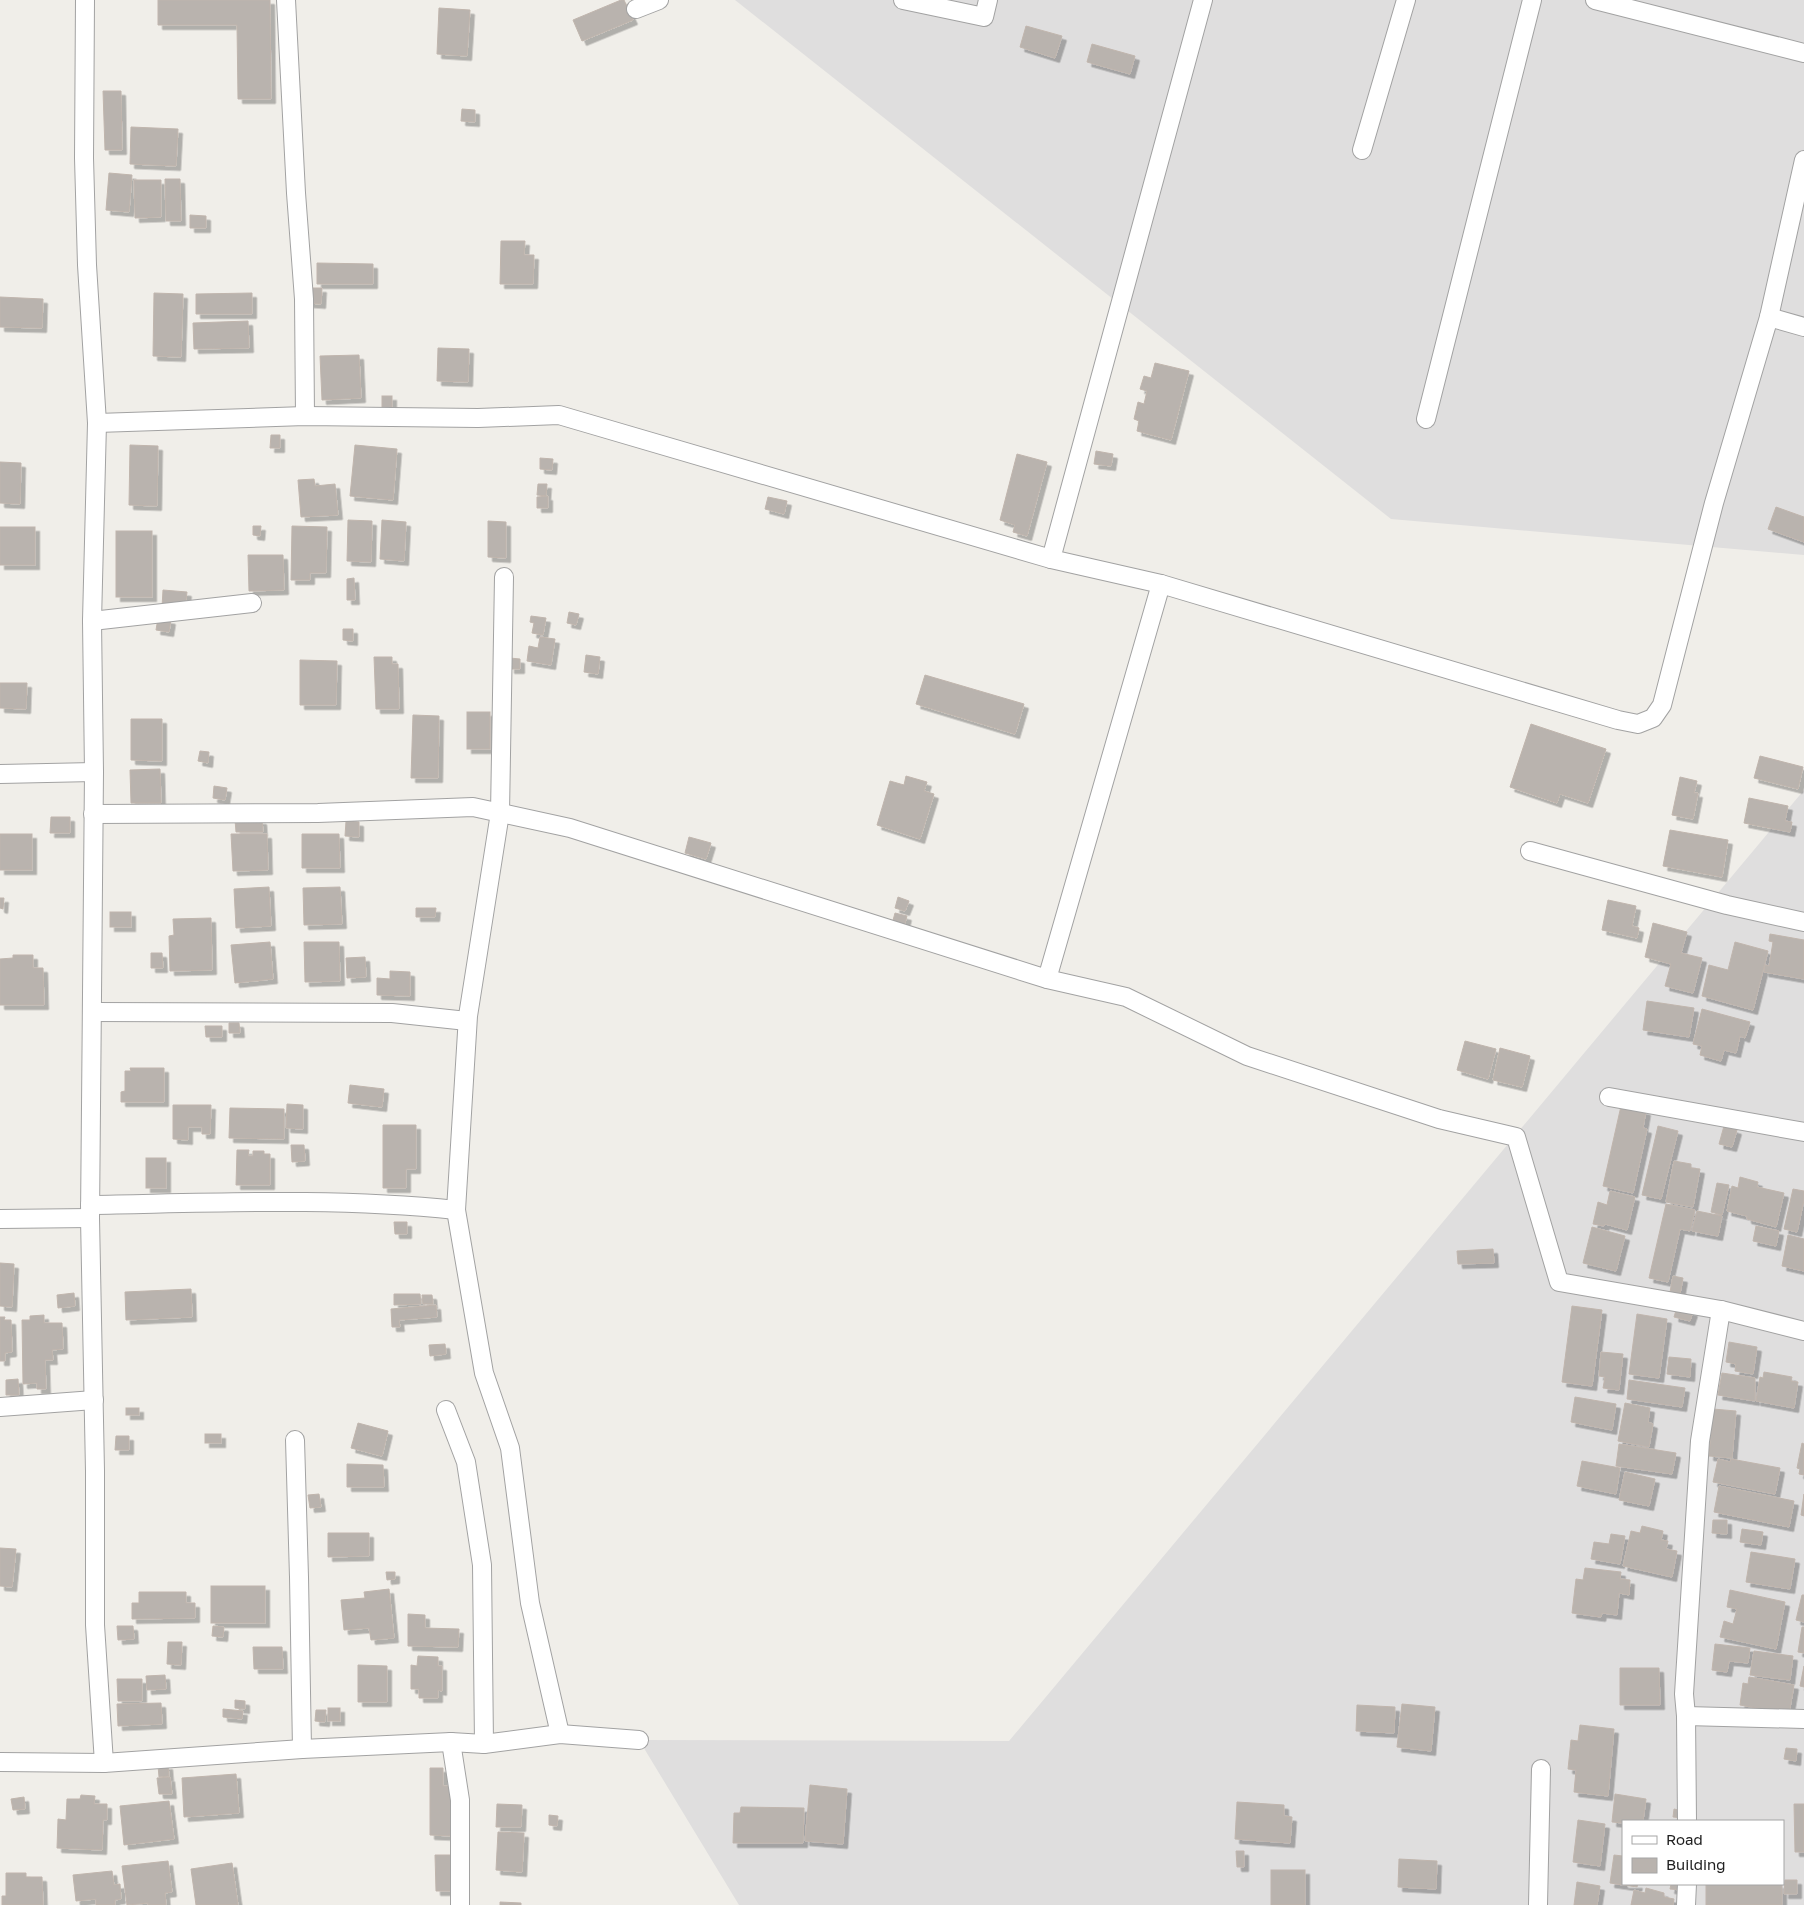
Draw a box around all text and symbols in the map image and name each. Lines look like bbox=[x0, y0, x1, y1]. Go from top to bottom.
legend bbox=[1622, 1820, 1784, 1885]
text: Road bbox=[1666, 1830, 1703, 1848]
text: Building bbox=[1666, 1855, 1726, 1873]

